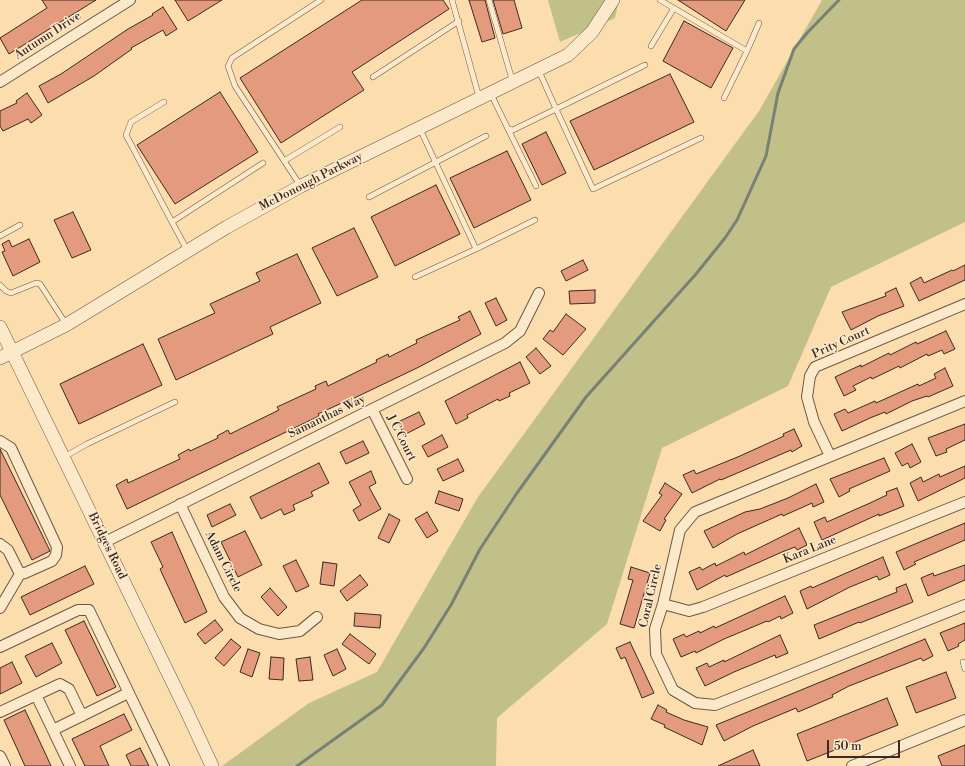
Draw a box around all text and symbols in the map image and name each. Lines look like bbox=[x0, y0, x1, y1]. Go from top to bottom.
street label: Autumn Drive bbox=[12, 9, 84, 63]
street label: McDonough Parkway bbox=[257, 150, 365, 214]
street label: Prity Court bbox=[810, 324, 872, 362]
street label: Samanthas Way bbox=[286, 392, 368, 442]
street label: J C Court bbox=[383, 412, 419, 464]
street label: Bridges Road bbox=[85, 510, 129, 582]
street label: Adam Circle bbox=[201, 529, 245, 595]
street label: Kara Lane bbox=[781, 533, 839, 567]
street label: Coral Circle bbox=[637, 563, 665, 629]
scale bar bbox=[829, 732, 902, 758]
text: 50 m bbox=[834, 739, 862, 754]

